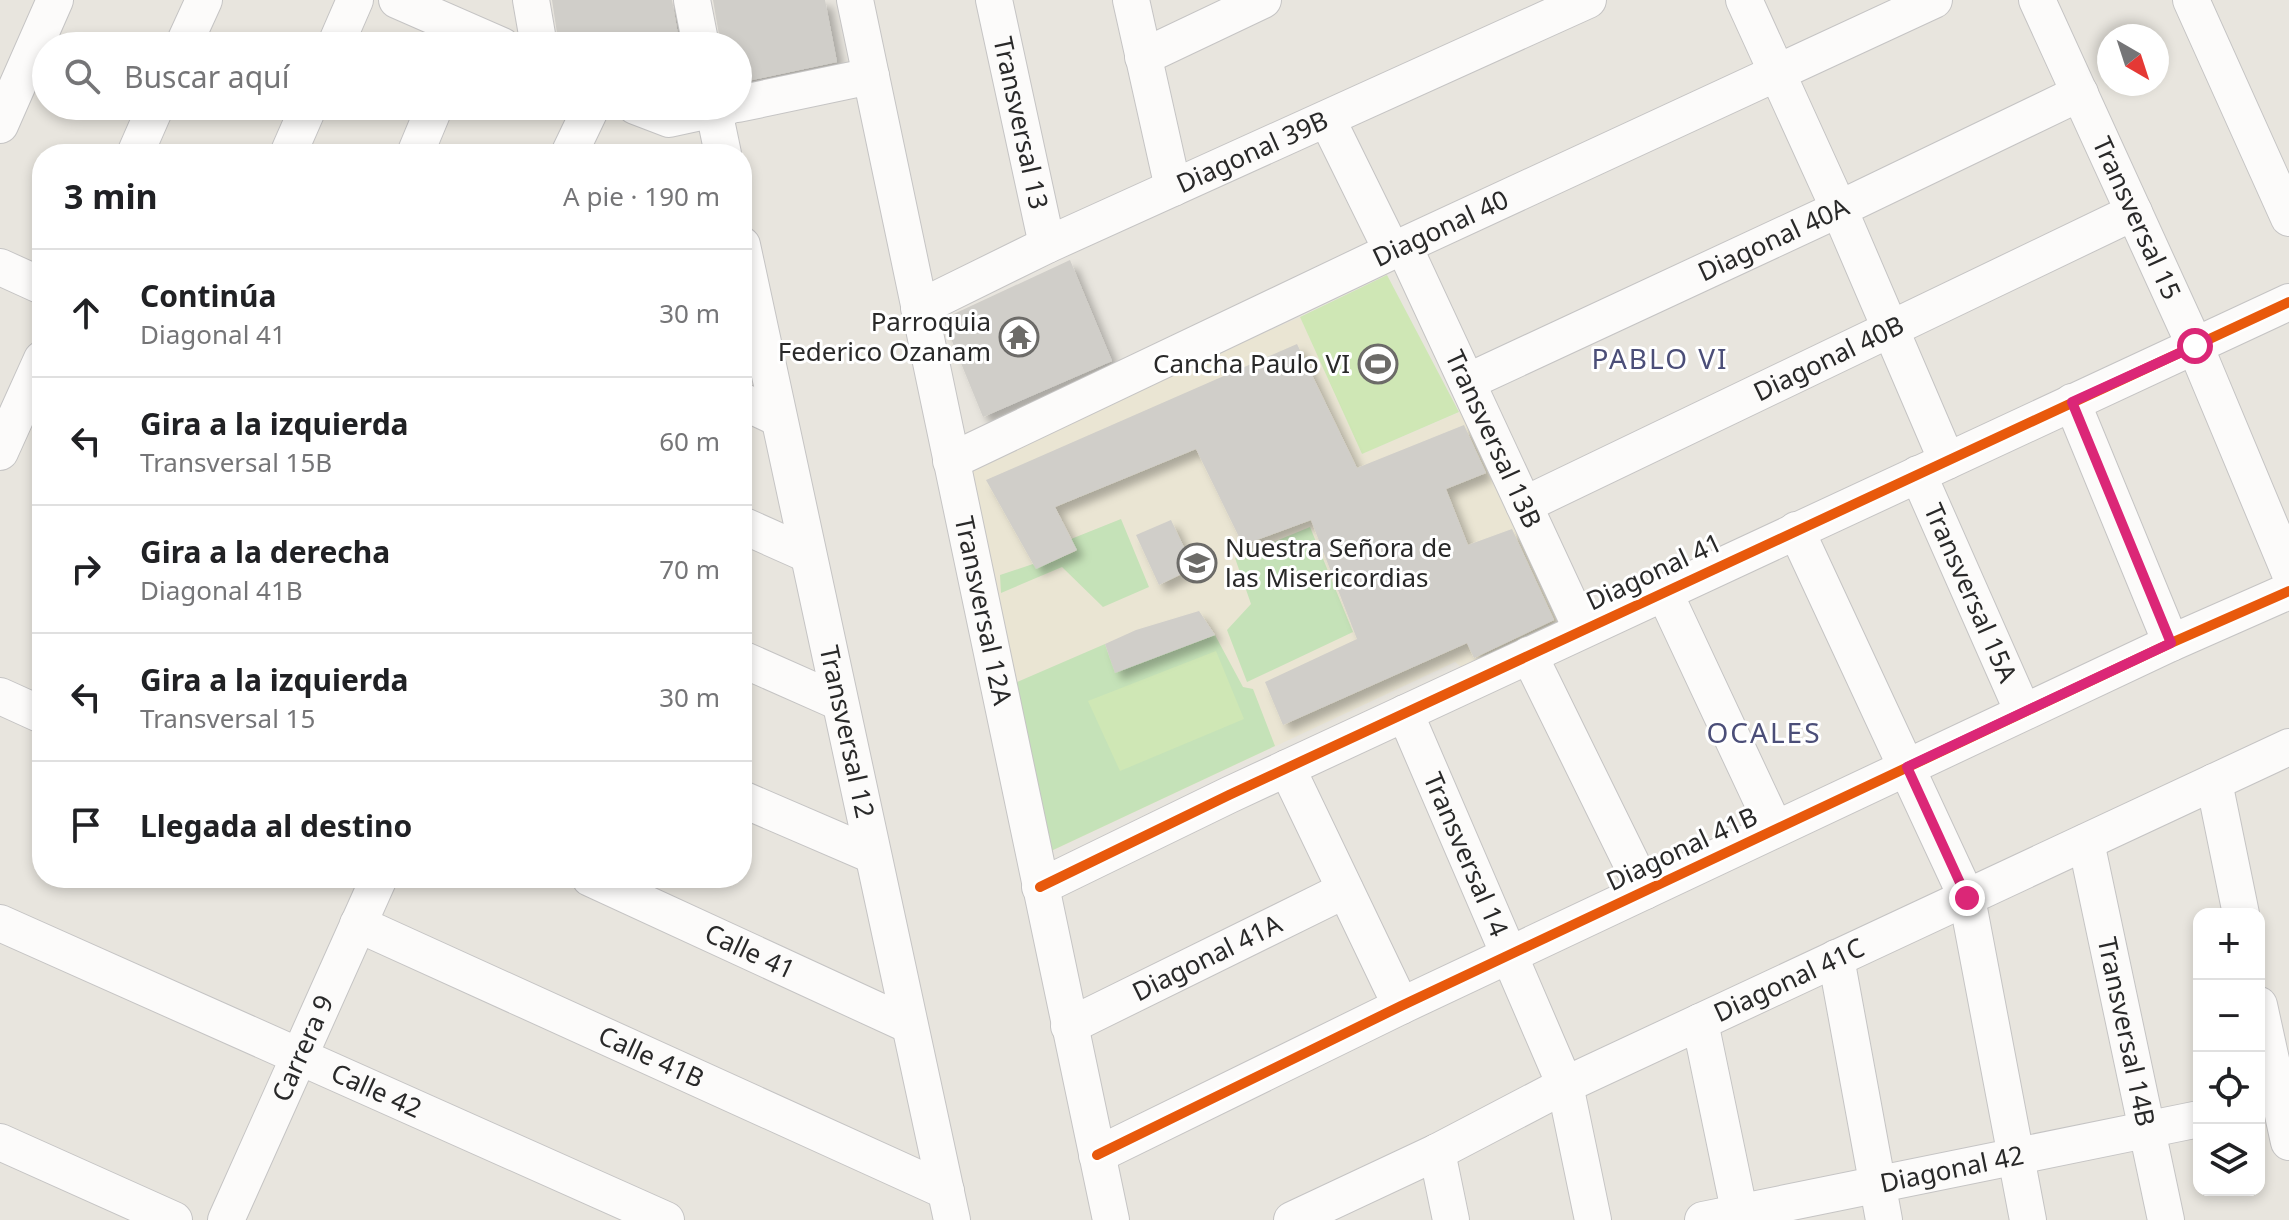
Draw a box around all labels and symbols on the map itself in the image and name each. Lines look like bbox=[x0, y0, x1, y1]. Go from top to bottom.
north arrow bbox=[2097, 24, 2169, 96]
street label: Transversal 13 bbox=[985, 33, 1058, 212]
street label: Diagonal 39B bbox=[1170, 101, 1333, 201]
street label: Transversal 15 bbox=[2085, 131, 2190, 305]
street label: Diagonal 40 bbox=[1366, 181, 1514, 275]
street label: Diagonal 40A bbox=[1692, 188, 1855, 289]
place label: Parroquia Federico Ozanam bbox=[778, 303, 991, 369]
street label: Diagonal 40B bbox=[1747, 306, 1909, 409]
temple icon: Parroquia Federico Ozanam bbox=[998, 316, 1040, 358]
route start bbox=[2177, 328, 2213, 364]
district label: PABLO VI bbox=[1591, 339, 1729, 377]
sports icon: Cancha Paulo VI bbox=[1357, 343, 1399, 385]
street label: Transversal 13B bbox=[1437, 344, 1551, 534]
place label: Cancha Paulo VI bbox=[1153, 345, 1350, 381]
street label: Transversal 15A bbox=[1916, 497, 2027, 688]
street label: Transversal 12A bbox=[947, 513, 1022, 709]
street label: Diagonal 41 bbox=[1580, 524, 1727, 618]
place label: Nuestra Señora de las Misericordias bbox=[1225, 529, 1452, 595]
school or university icon: Nuestra Señora de las Misericordias bbox=[1176, 542, 1218, 584]
street label: Transversal 12 bbox=[812, 642, 884, 821]
district label: OCALES bbox=[1706, 713, 1822, 751]
street label: Transversal 14 bbox=[1416, 766, 1518, 942]
street label: Diagonal 41B bbox=[1600, 797, 1763, 899]
route end bbox=[1949, 880, 1985, 916]
street label: Diagonal 41A bbox=[1126, 905, 1288, 1009]
street label: Calle 41 bbox=[699, 914, 801, 987]
street label: Diagonal 41C bbox=[1708, 929, 1870, 1030]
street label: Transversal 14B bbox=[2090, 934, 2165, 1129]
street label: Carrera 9 bbox=[262, 989, 341, 1107]
street label: Calle 41B bbox=[593, 1017, 710, 1096]
street label: Calle 42 bbox=[326, 1054, 428, 1126]
street label: Diagonal 42 bbox=[1877, 1136, 2027, 1201]

